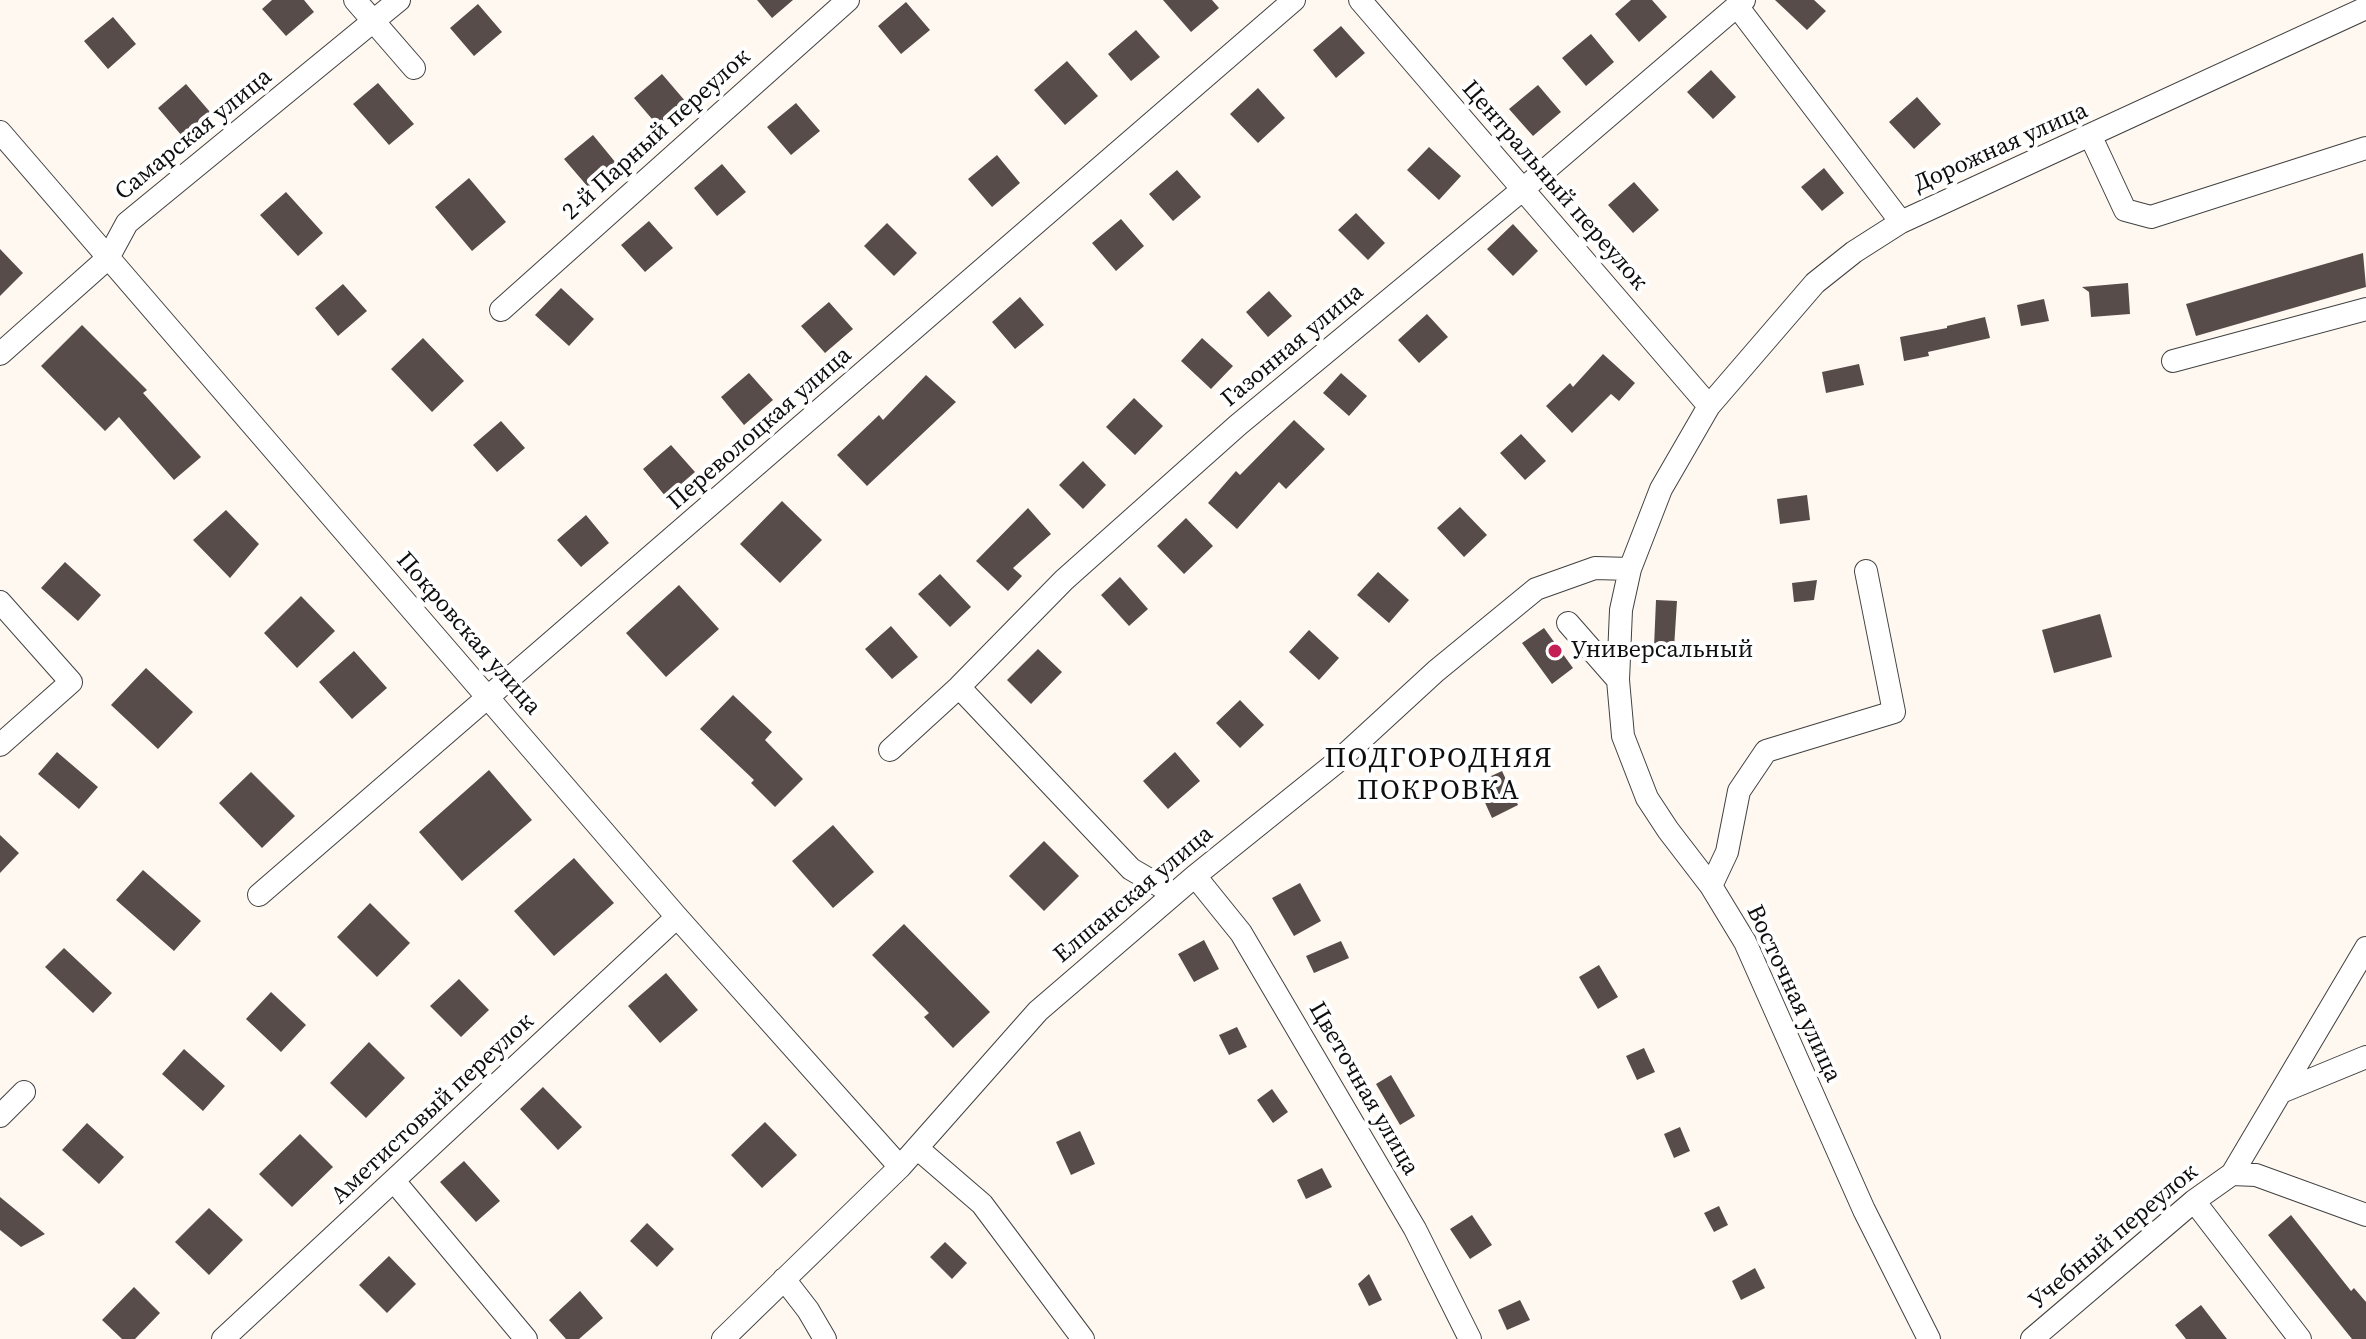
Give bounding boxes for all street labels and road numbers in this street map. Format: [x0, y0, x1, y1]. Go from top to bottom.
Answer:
street label: 2-й Парный переулок [557, 43, 757, 227]
street label: Самарская улица [110, 63, 278, 207]
street label: Центральный переулок [1455, 75, 1653, 297]
street label: Дорожная улица [1910, 97, 2092, 199]
street label: Газонная улица [1216, 278, 1370, 414]
street label: Переволоцкая улица [662, 341, 858, 517]
street label: Покровская улица [389, 547, 547, 721]
street label: Елшанская улица [1049, 820, 1219, 970]
street label: Восточная улица [1739, 901, 1847, 1087]
street label: Цветочная улица [1302, 997, 1424, 1181]
street label: Аметистовый переулок [326, 1008, 540, 1210]
street label: Учебный переулок [2024, 1158, 2204, 1316]

